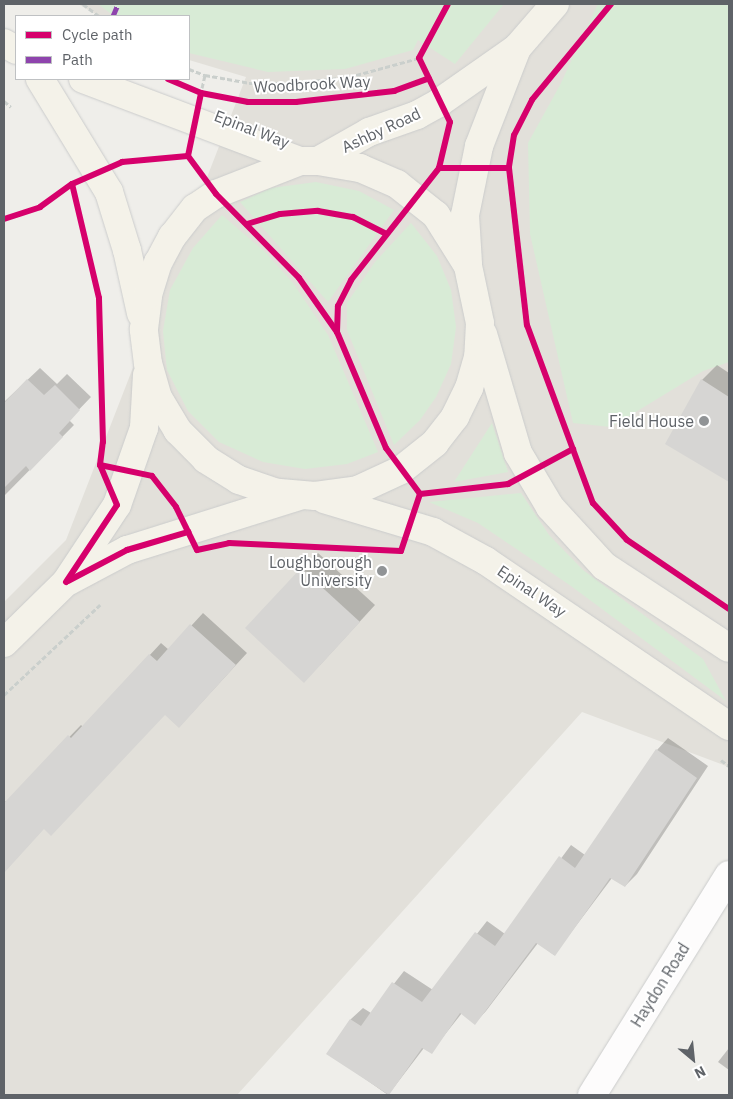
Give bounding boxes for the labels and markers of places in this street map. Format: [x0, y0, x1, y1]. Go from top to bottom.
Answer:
place label: Field House [609, 411, 694, 431]
marker: Field House [698, 415, 710, 427]
place label: Loughborough University [269, 552, 372, 590]
marker: Loughborough University [376, 565, 388, 577]

